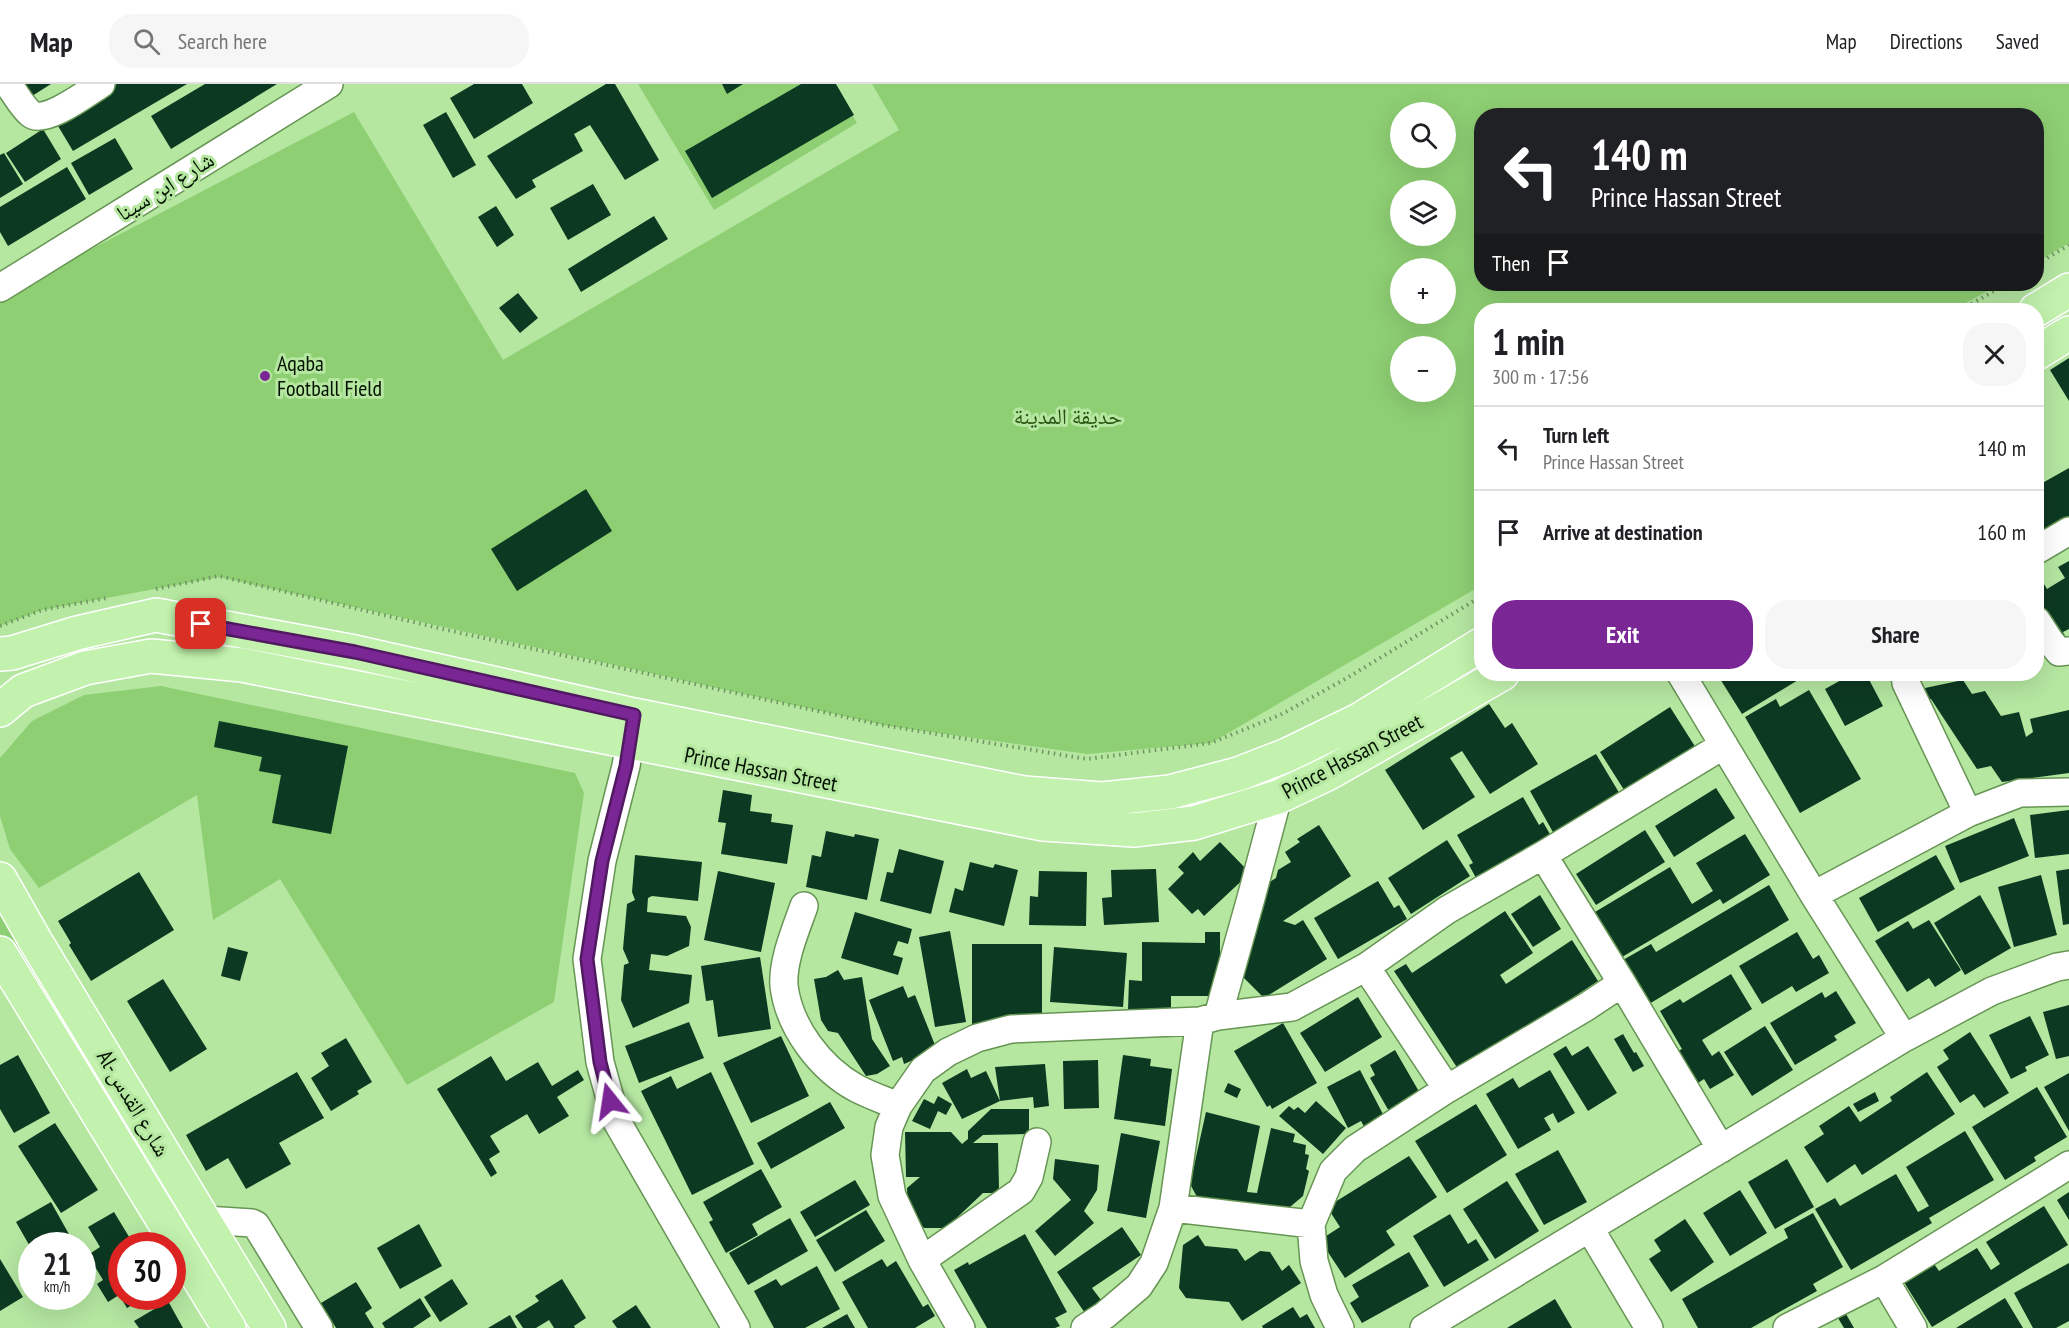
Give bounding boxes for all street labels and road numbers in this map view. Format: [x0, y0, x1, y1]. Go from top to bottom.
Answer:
street label: شارع ابن سينا [111, 145, 219, 227]
street label: Prince Hassan Street [1277, 707, 1427, 805]
street label: Prince Hassan Street [682, 740, 840, 798]
street label: Al-شارع القدس [91, 1045, 177, 1161]

